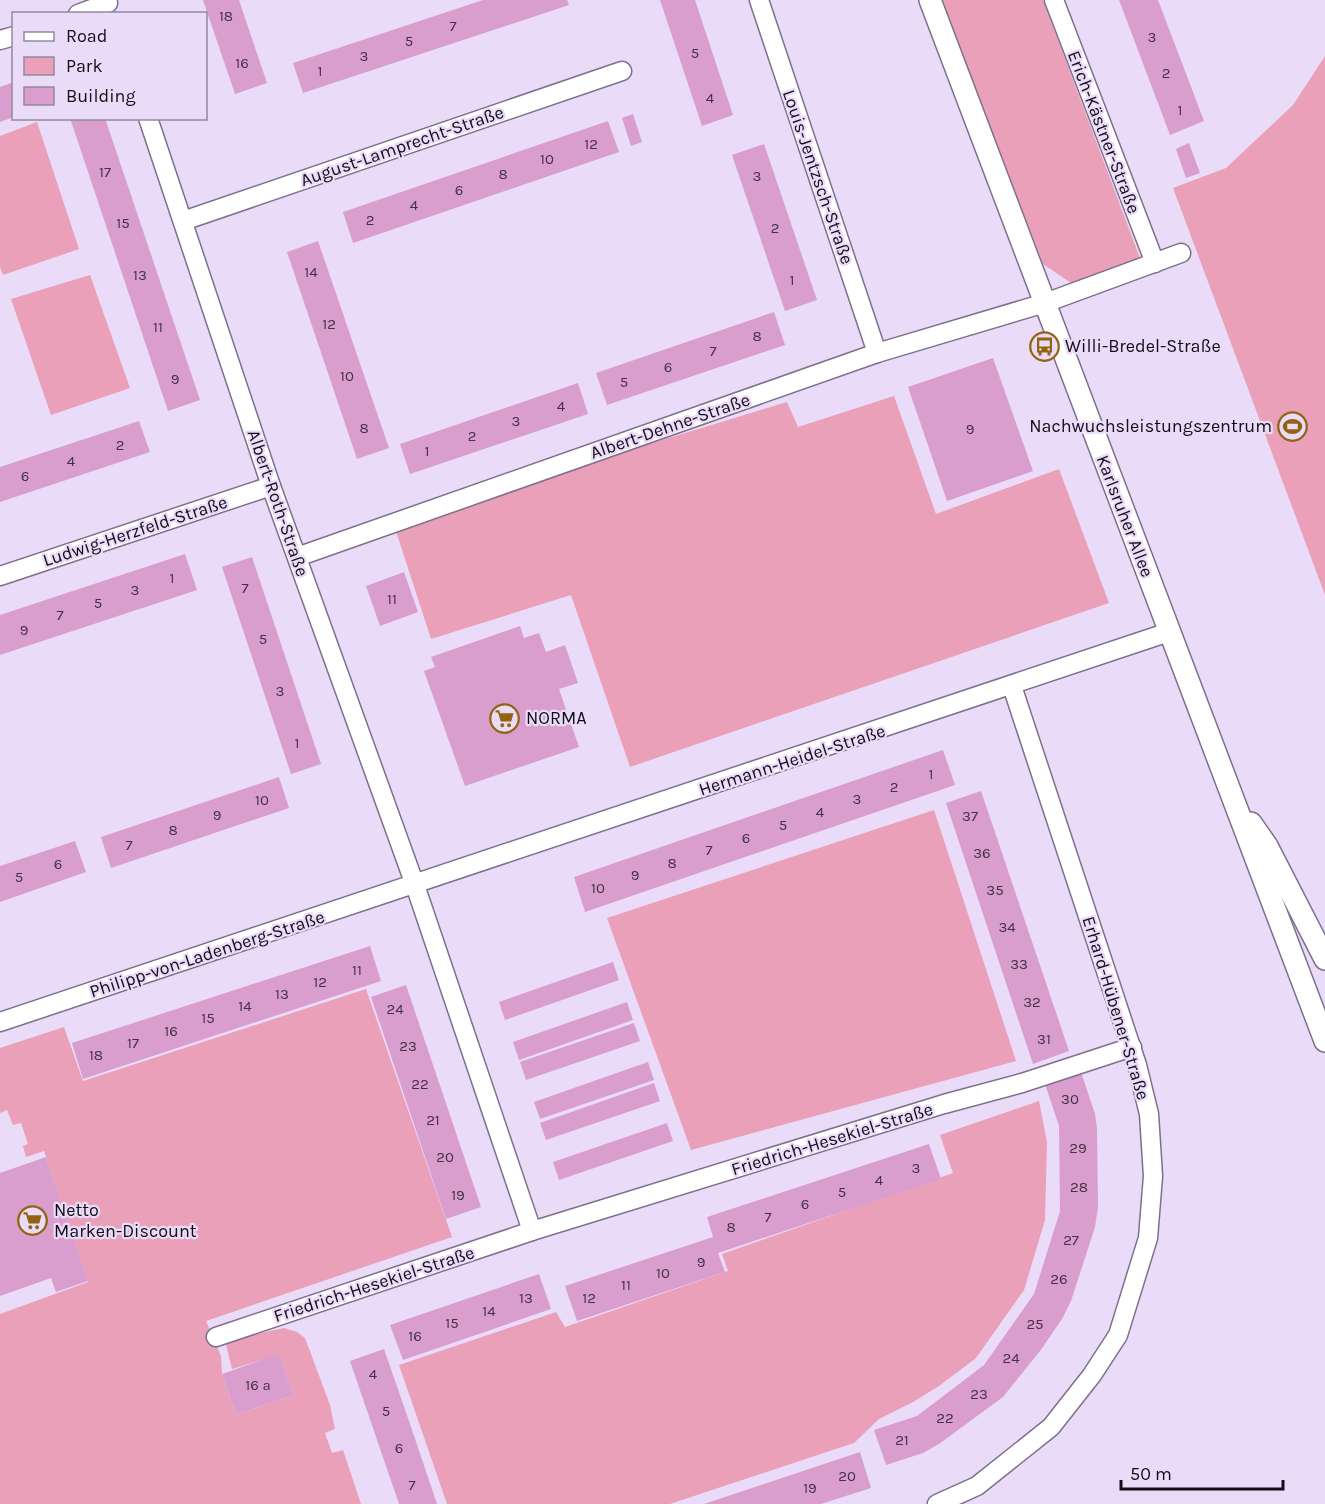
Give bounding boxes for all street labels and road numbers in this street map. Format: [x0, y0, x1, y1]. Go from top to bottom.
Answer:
street label: Erich-Kästner-Straße [1063, 47, 1145, 217]
street label: Louis-Jentzsch-Straße [778, 87, 858, 267]
street label: August-Lamprecht-Straße [297, 101, 507, 191]
street label: Albert-Dehne-Straße [587, 388, 753, 464]
street label: Albert-Roth-Straße [243, 427, 313, 579]
street label: Karlsruher Allee [1092, 452, 1158, 580]
street label: Ludwig-Herzfeld-Straße [40, 491, 230, 571]
street label: Hermann-Heidel-Straße [696, 719, 888, 801]
street label: Philipp-von-Ladenberg-Straße [87, 906, 327, 1002]
street label: Erhard-Hübener-Straße [1078, 914, 1154, 1102]
street label: Friedrich-Hesekiel-Straße [728, 1098, 936, 1180]
street label: Friedrich-Hesekiel-Straße [271, 1241, 477, 1327]

